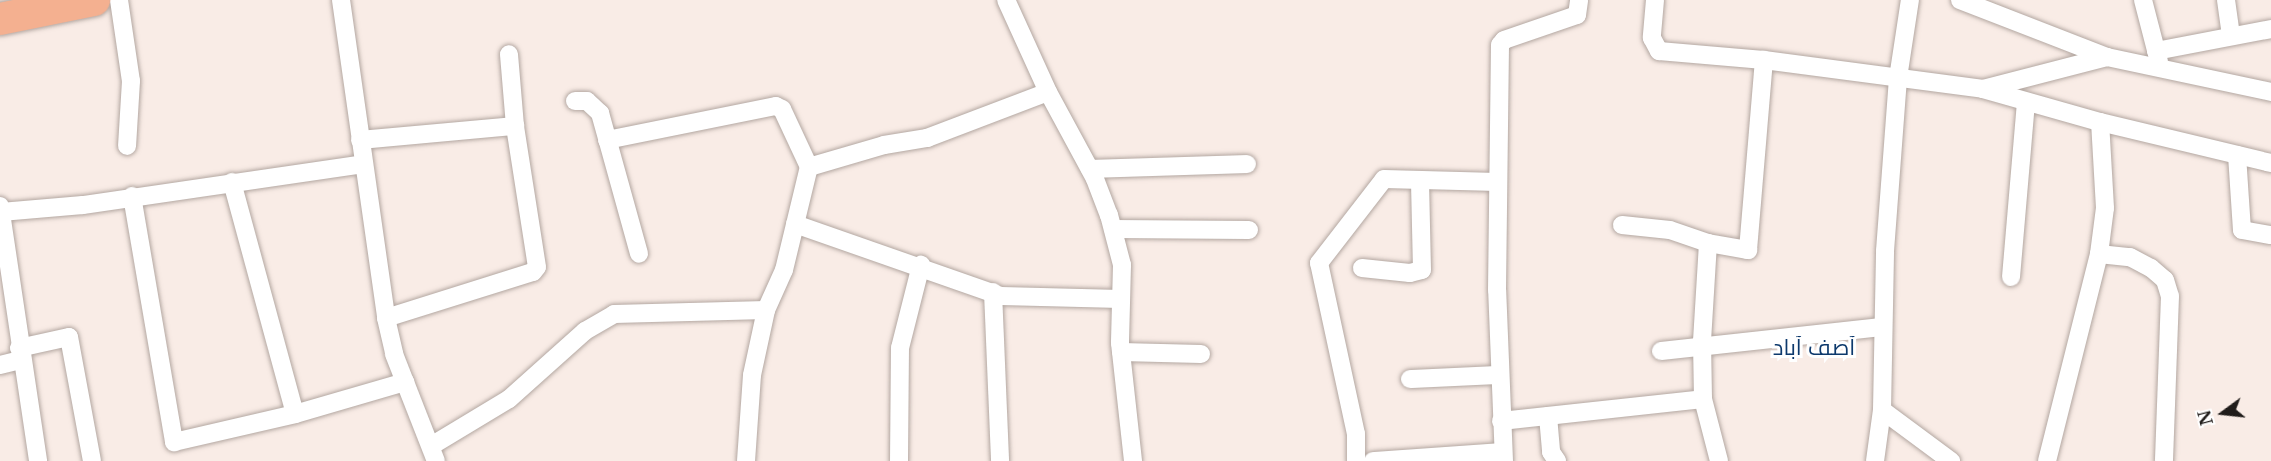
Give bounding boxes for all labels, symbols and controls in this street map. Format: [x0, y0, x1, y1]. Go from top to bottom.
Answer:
district label: آصف آباد [1773, 335, 1855, 361]
north arrow [2193, 383, 2253, 443]
text: N [2194, 408, 2217, 428]

